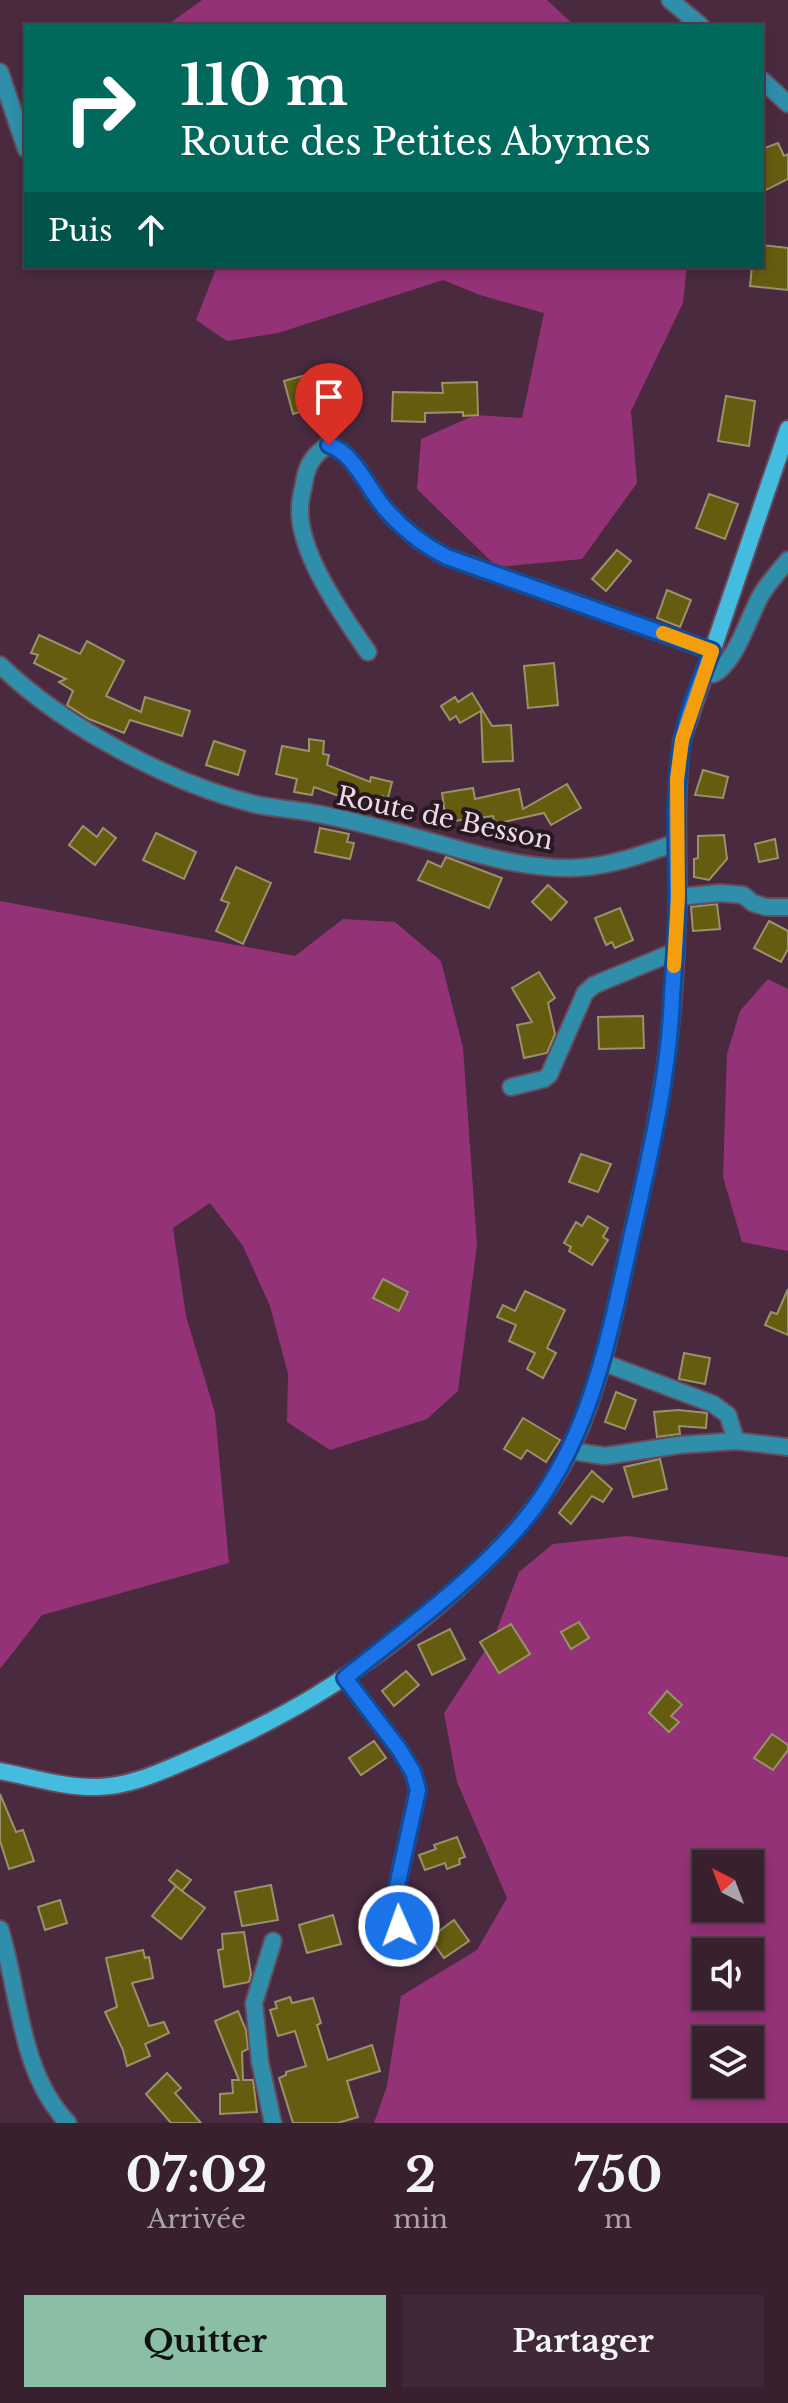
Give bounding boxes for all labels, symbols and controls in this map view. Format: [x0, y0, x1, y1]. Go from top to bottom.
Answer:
text: 110 m [180, 51, 348, 120]
icon: right [48, 56, 152, 160]
text: Route des Petites Abymes [180, 120, 651, 165]
icon: ahead [129, 208, 173, 252]
text: Puis [48, 212, 113, 249]
pin [295, 363, 363, 445]
icon: arrive [307, 375, 351, 419]
street label: Route de Besson [334, 779, 556, 857]
north arrow [692, 1850, 764, 1922]
map controls [692, 1850, 764, 2098]
position arrow [357, 1884, 441, 1968]
button: sound [692, 1938, 764, 2010]
button: layers [692, 2026, 764, 2098]
text: 07:02 [126, 2145, 268, 2205]
text: 2 [405, 2145, 436, 2205]
text: 750 [574, 2145, 662, 2205]
text: Arrivée [147, 2203, 246, 2235]
text: min [393, 2203, 448, 2235]
text: m [604, 2203, 632, 2235]
button: Quitter [24, 2295, 386, 2387]
button: Partager [402, 2295, 764, 2387]

